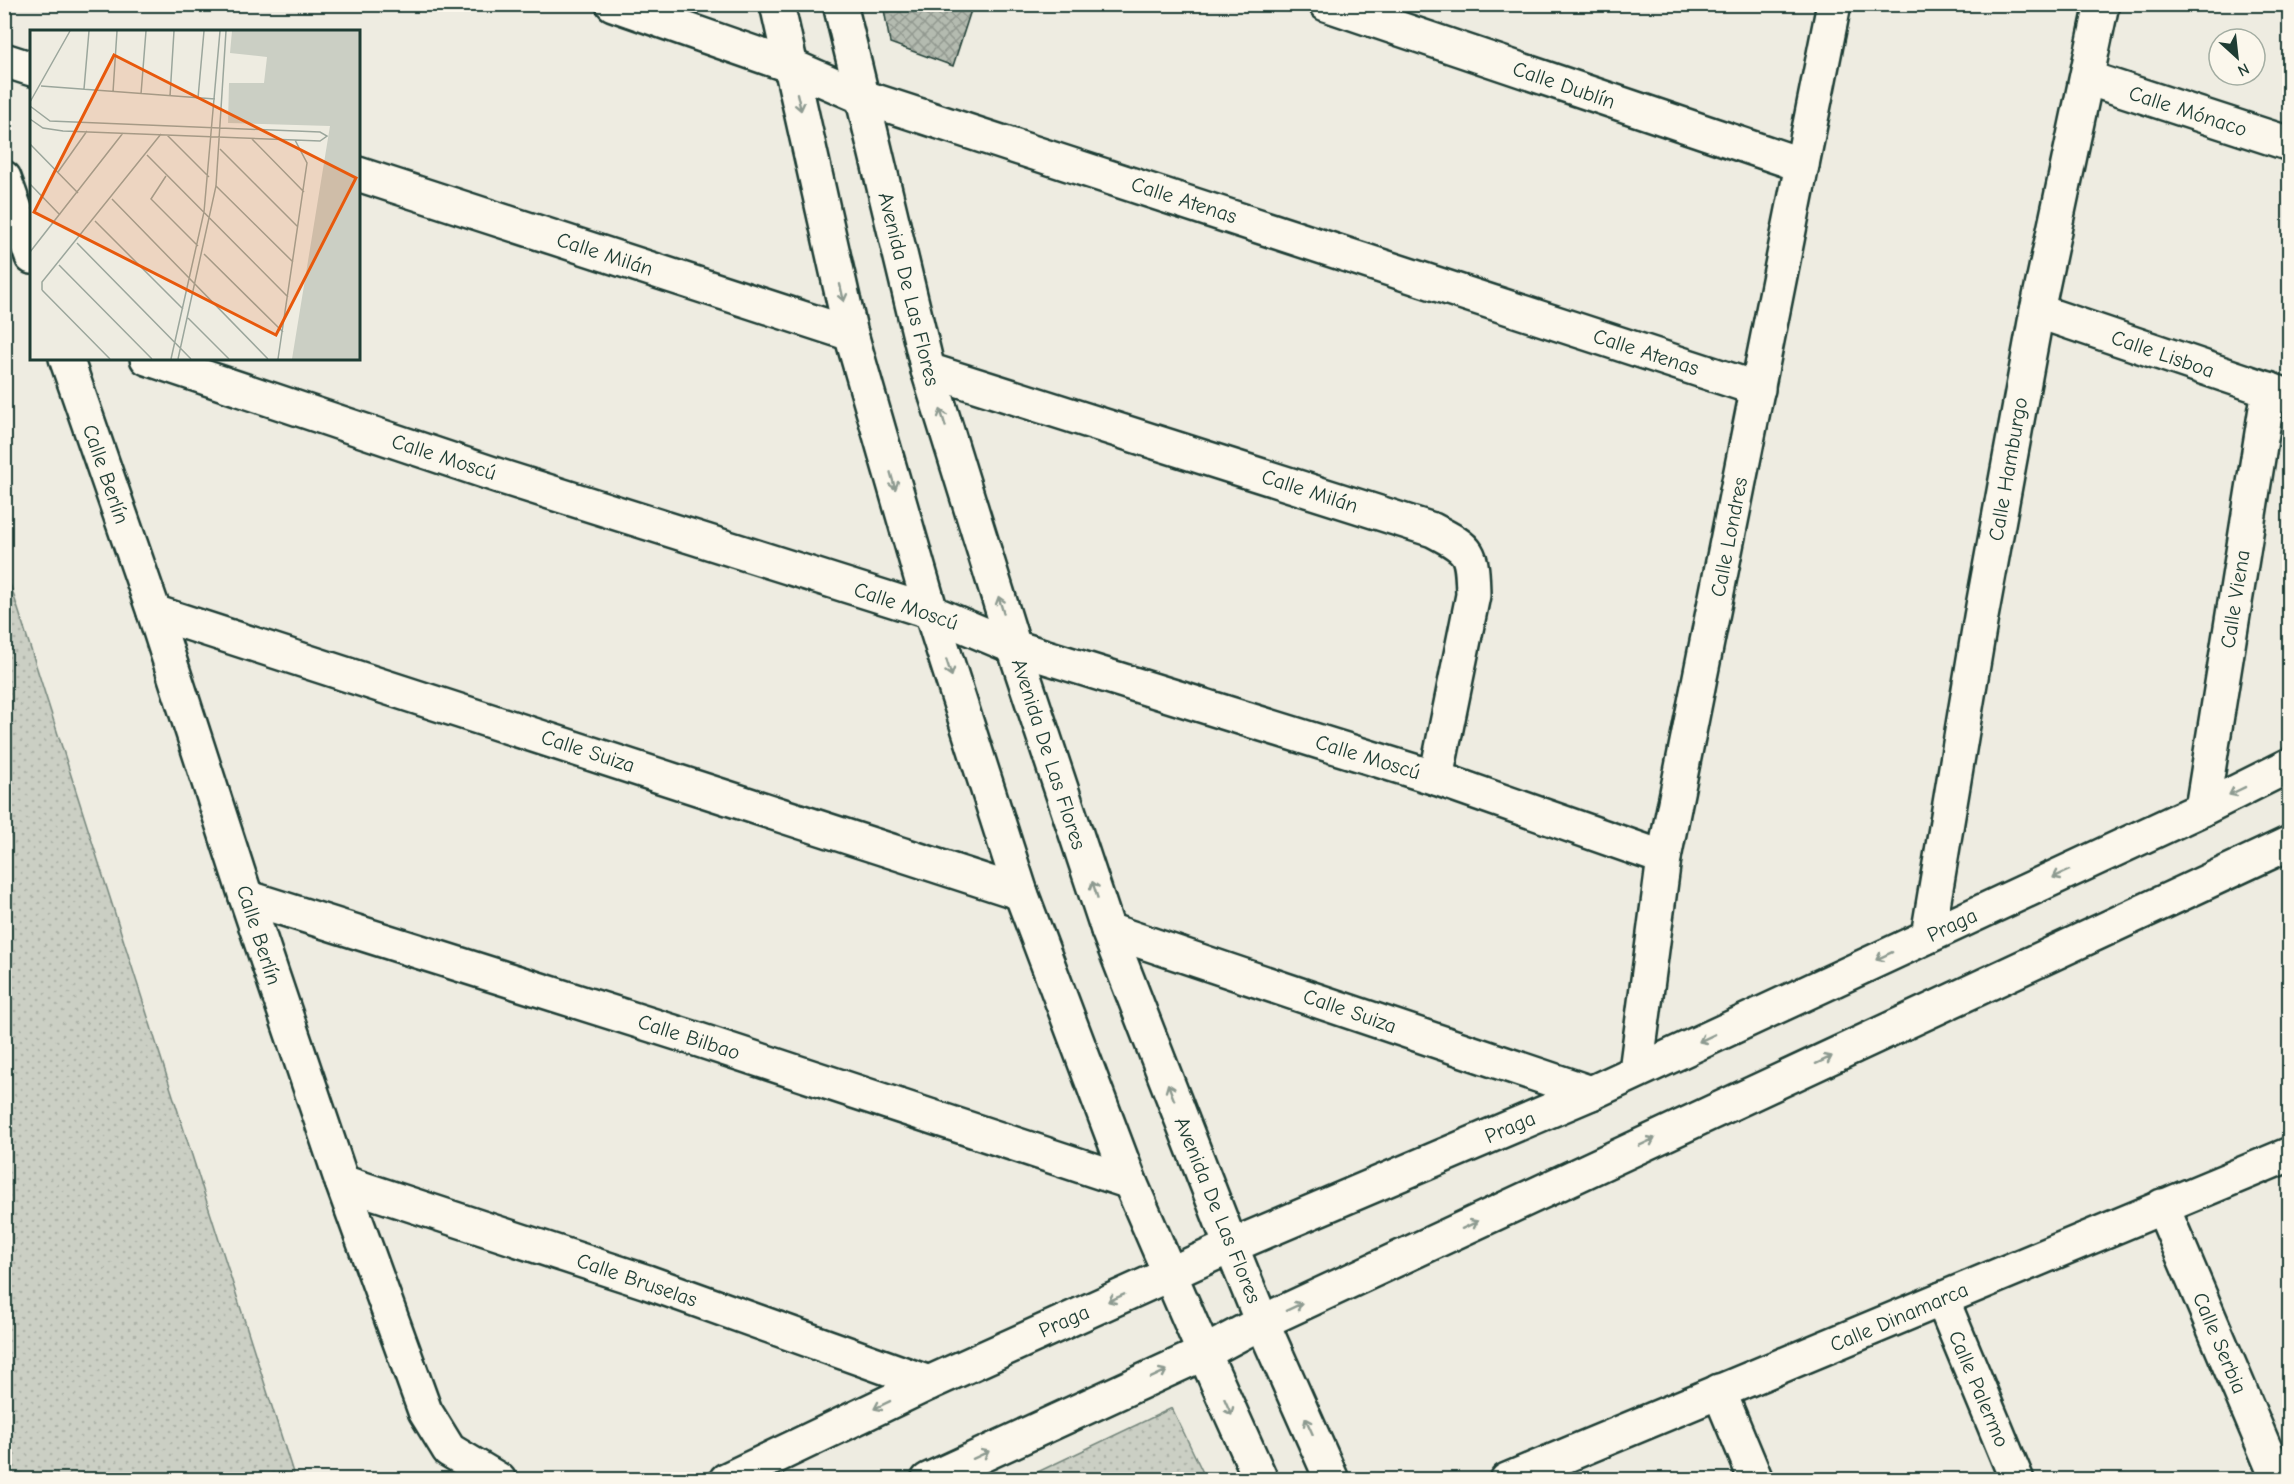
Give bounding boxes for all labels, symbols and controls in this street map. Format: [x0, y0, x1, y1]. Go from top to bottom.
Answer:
north arrow [2207, 27, 2267, 87]
inset map [30, 30, 360, 360]
street label: Calle Dublín [1510, 56, 1618, 114]
text: N [2235, 59, 2252, 80]
street label: Calle Mónaco [2126, 81, 2250, 141]
one-way arrow [794, 92, 805, 112]
street label: Calle Atenas [1128, 172, 1240, 228]
street label: Avenida De Las Flores [873, 190, 945, 388]
street label: Calle Milán [554, 227, 656, 281]
one-way arrow [837, 282, 848, 302]
street label: Calle Atenas [1590, 324, 1702, 380]
street label: Calle Lisboa [2108, 325, 2218, 383]
street label: Calle Hamburgo [1984, 395, 2032, 543]
one-way arrow [937, 409, 948, 428]
street label: Calle Berlín [78, 421, 134, 527]
street label: Calle Moscú [389, 429, 499, 485]
street label: Calle Milán [1259, 464, 1361, 518]
one-way arrow [888, 471, 900, 490]
street label: Calle Londres [1706, 475, 1752, 599]
street label: Calle Viena [2215, 548, 2255, 650]
street label: Calle Moscú [851, 577, 961, 635]
one-way arrow [994, 596, 1005, 615]
street label: Avenida De Las Flores [1007, 656, 1091, 852]
one-way arrow [944, 658, 955, 677]
street label: Calle Suiza [538, 725, 638, 777]
street label: Calle Moscú [1313, 730, 1423, 784]
one-way arrow [2229, 786, 2247, 798]
one-way arrow [2052, 869, 2070, 881]
one-way arrow [1088, 881, 1099, 900]
street label: Calle Berlín [232, 882, 286, 988]
street label: Praga [1923, 903, 1981, 947]
one-way arrow [1875, 951, 1893, 963]
street label: Calle Suiza [1300, 984, 1400, 1038]
street label: Calle Bilbao [635, 1009, 743, 1065]
one-way arrow [1698, 1033, 1716, 1045]
one-way arrow [1814, 1054, 1833, 1065]
one-way arrow [1165, 1083, 1176, 1101]
street label: Praga [1481, 1106, 1539, 1148]
street label: Avenida De Las Flores [1170, 1113, 1266, 1307]
one-way arrow [1638, 1136, 1656, 1148]
one-way arrow [1461, 1218, 1479, 1230]
street label: Calle Bruselas [574, 1248, 700, 1312]
street label: Calle Dinamarca [1826, 1277, 1972, 1357]
street label: Calle Serbia [2188, 1289, 2252, 1397]
one-way arrow [1108, 1293, 1126, 1304]
street label: Praga [1035, 1299, 1093, 1343]
one-way arrow [1284, 1301, 1302, 1312]
street label: Calle Palermo [1944, 1327, 2014, 1451]
one-way arrow [1149, 1368, 1167, 1379]
one-way arrow [1223, 1397, 1235, 1415]
one-way arrow [873, 1400, 891, 1412]
one-way arrow [1303, 1417, 1314, 1436]
one-way arrow [972, 1449, 990, 1461]

